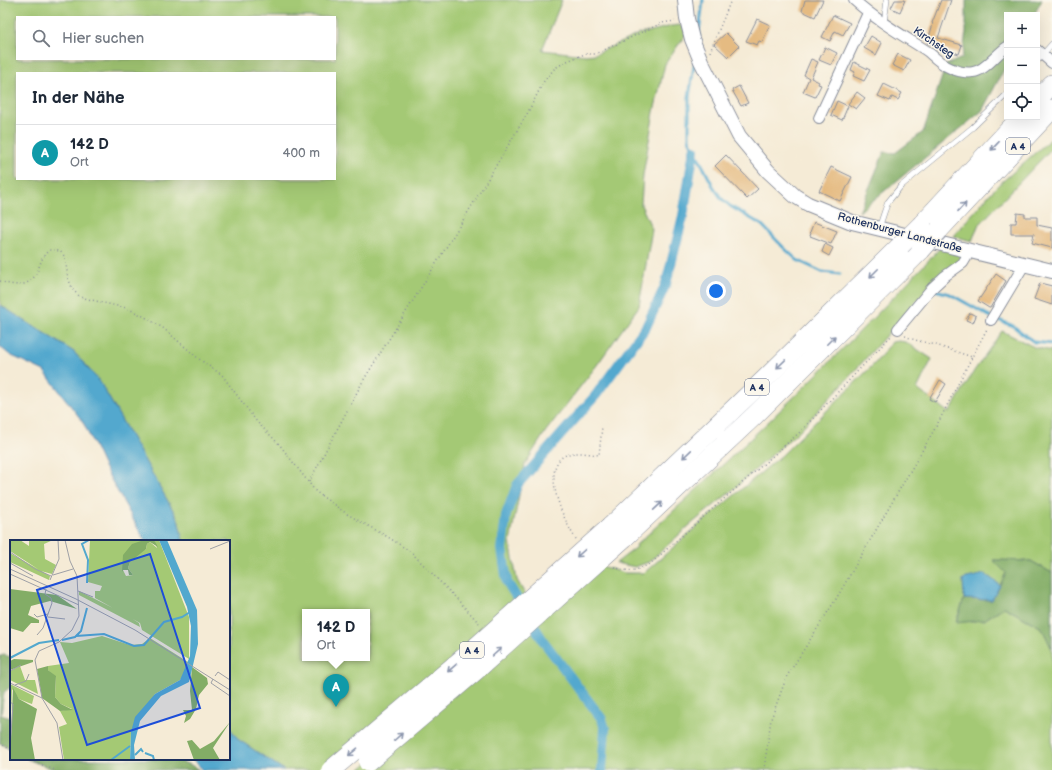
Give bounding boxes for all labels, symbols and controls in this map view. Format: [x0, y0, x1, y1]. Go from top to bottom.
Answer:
map controls [1004, 12, 1040, 120]
button: + [1004, 12, 1040, 48]
search box [16, 16, 336, 60]
street label: Kirchsteg [911, 24, 957, 61]
icon: search [30, 27, 52, 49]
text: Hier suchen [62, 29, 144, 48]
button: − [1004, 48, 1040, 84]
button: locate [1004, 84, 1040, 120]
text: In der Nähe [32, 88, 125, 108]
text: 142 D [70, 135, 109, 154]
road number: A 4 [1006, 138, 1030, 154]
one-way arrow [990, 140, 999, 151]
text: A [41, 145, 49, 161]
text: 400 m [283, 145, 320, 161]
text: Ort [70, 154, 89, 170]
one-way arrow [957, 202, 966, 212]
street label: Rothenburger Landstraße [836, 210, 964, 255]
one-way arrow [869, 268, 879, 278]
your location [706, 281, 726, 301]
one-way arrow [826, 335, 836, 345]
one-way arrow [776, 359, 786, 369]
road number: A 4 [745, 379, 769, 395]
one-way arrow [682, 449, 692, 459]
one-way arrow [653, 501, 663, 511]
inset map [10, 540, 230, 760]
one-way arrow [576, 549, 586, 558]
popup [302, 609, 370, 661]
text: 142 D [317, 618, 355, 637]
text: Ort [317, 637, 335, 653]
road number: A 4 [460, 642, 484, 658]
one-way arrow [491, 647, 502, 656]
one-way arrow [447, 663, 457, 672]
pin: A [323, 674, 349, 707]
one-way arrow [393, 732, 403, 741]
one-way arrow [348, 747, 358, 756]

